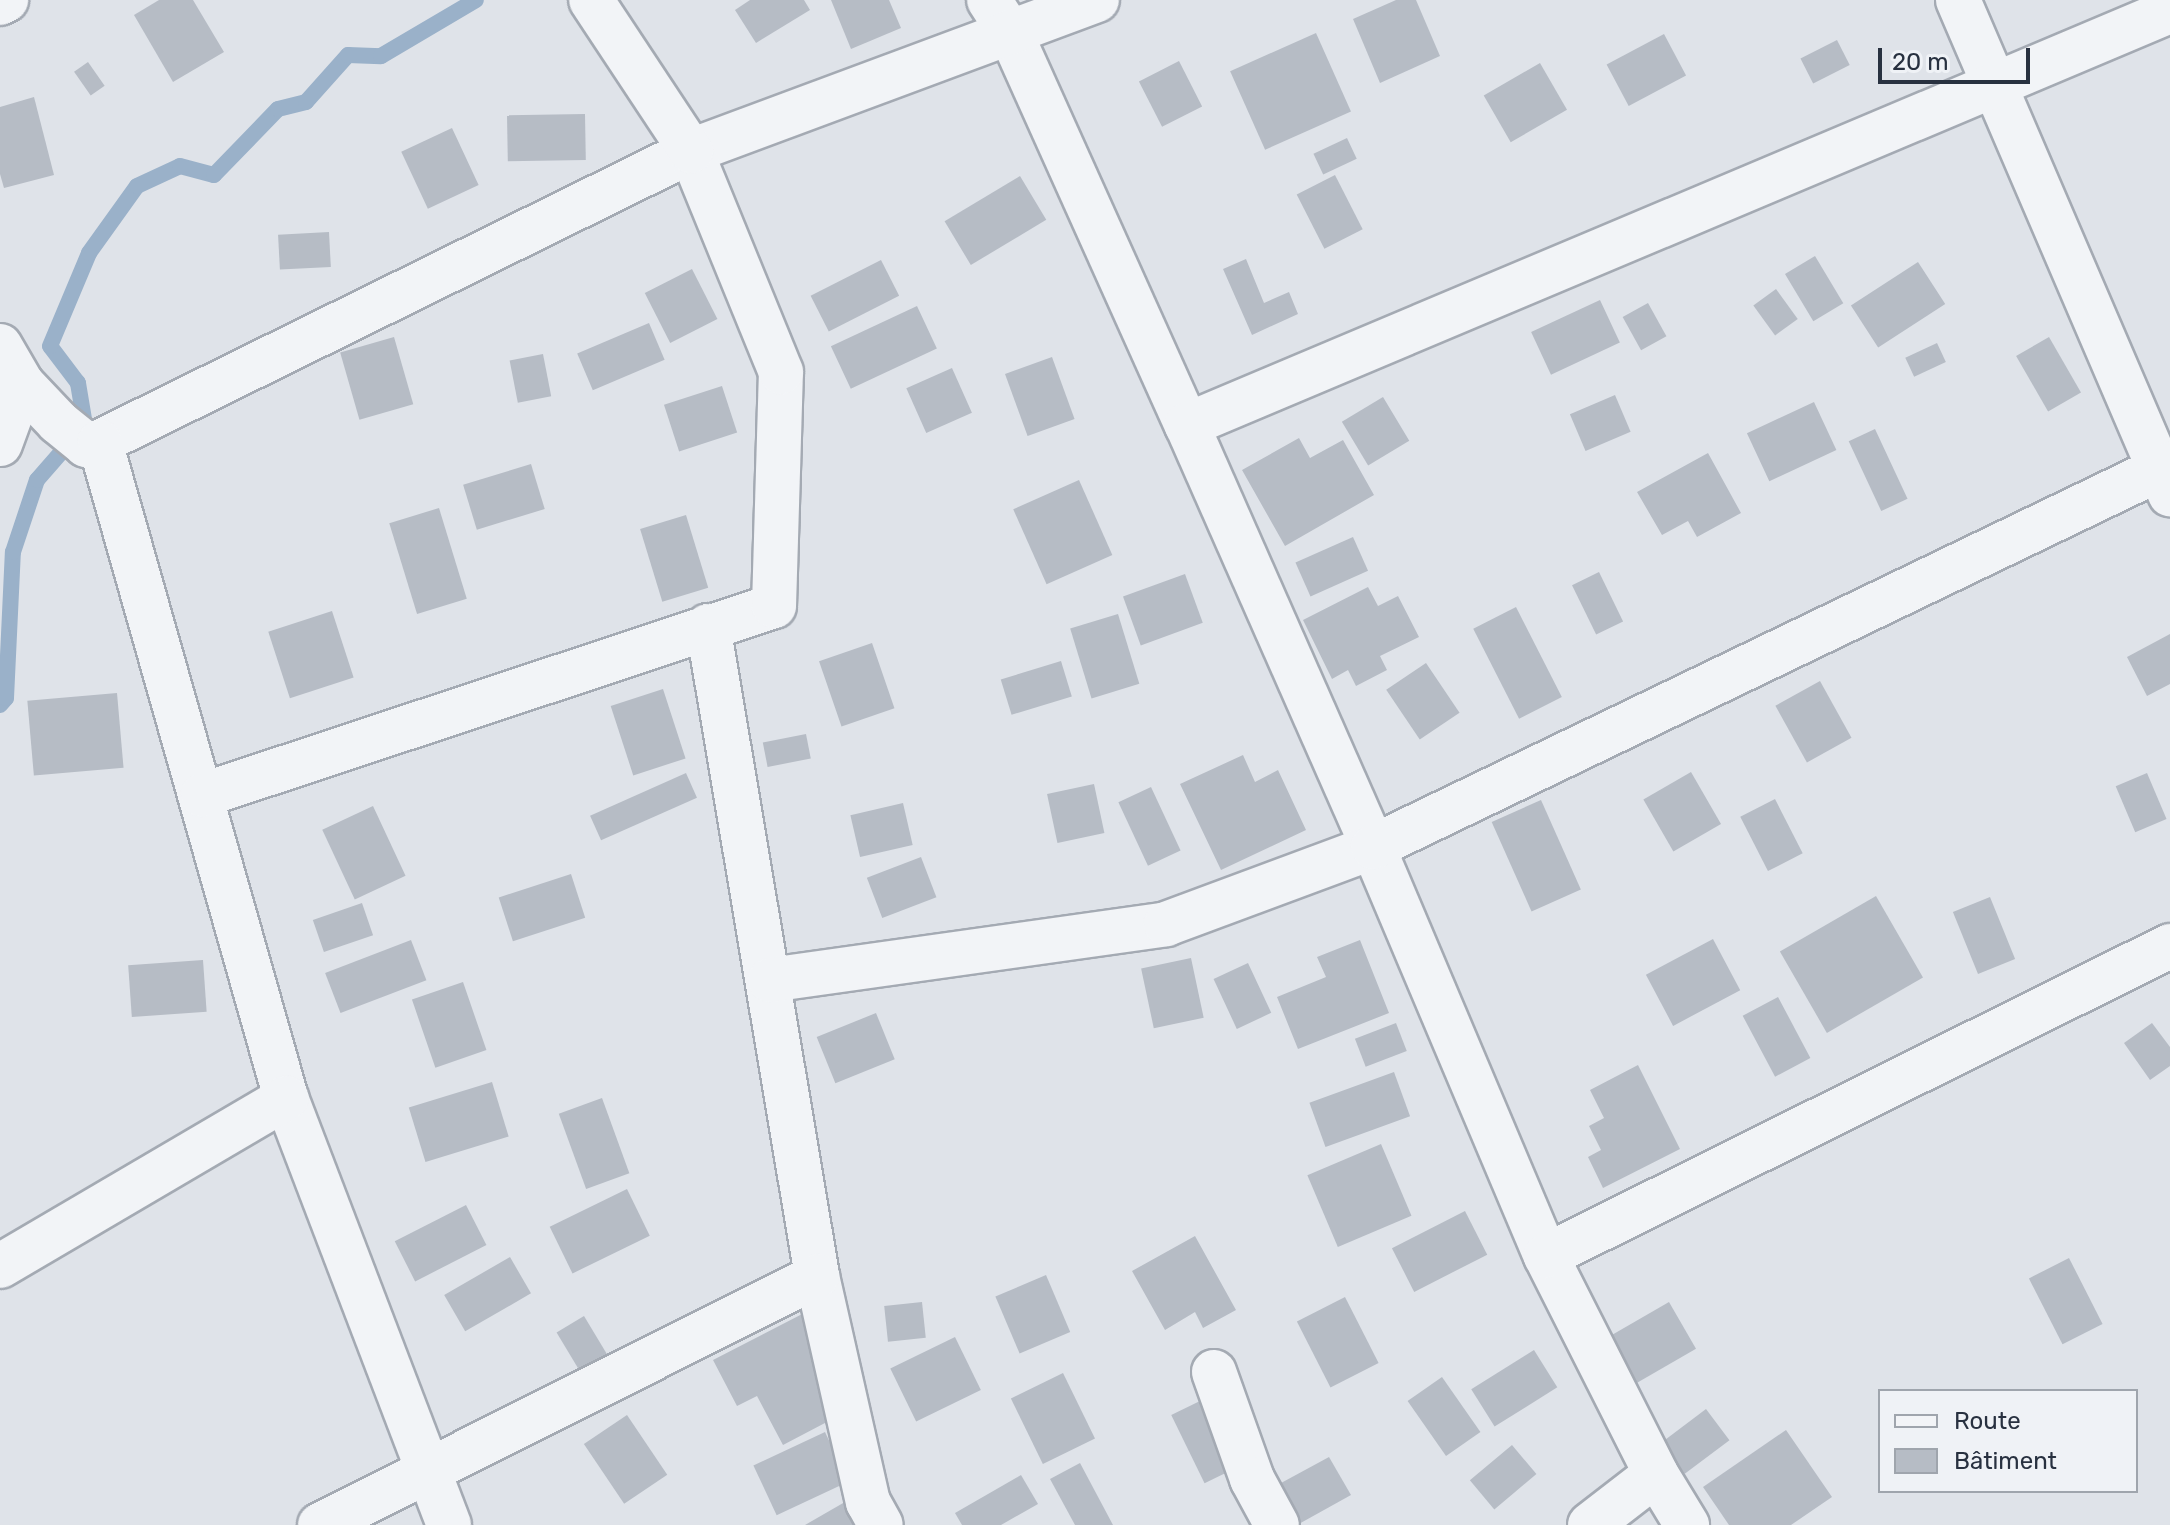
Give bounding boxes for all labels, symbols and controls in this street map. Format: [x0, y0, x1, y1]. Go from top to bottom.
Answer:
scale bar [1882, 32, 2034, 82]
text: 20 m [1892, 48, 1949, 76]
legend [1878, 1389, 2138, 1493]
text: Route [1954, 1407, 2021, 1435]
text: Bâtiment [1954, 1447, 2057, 1475]

